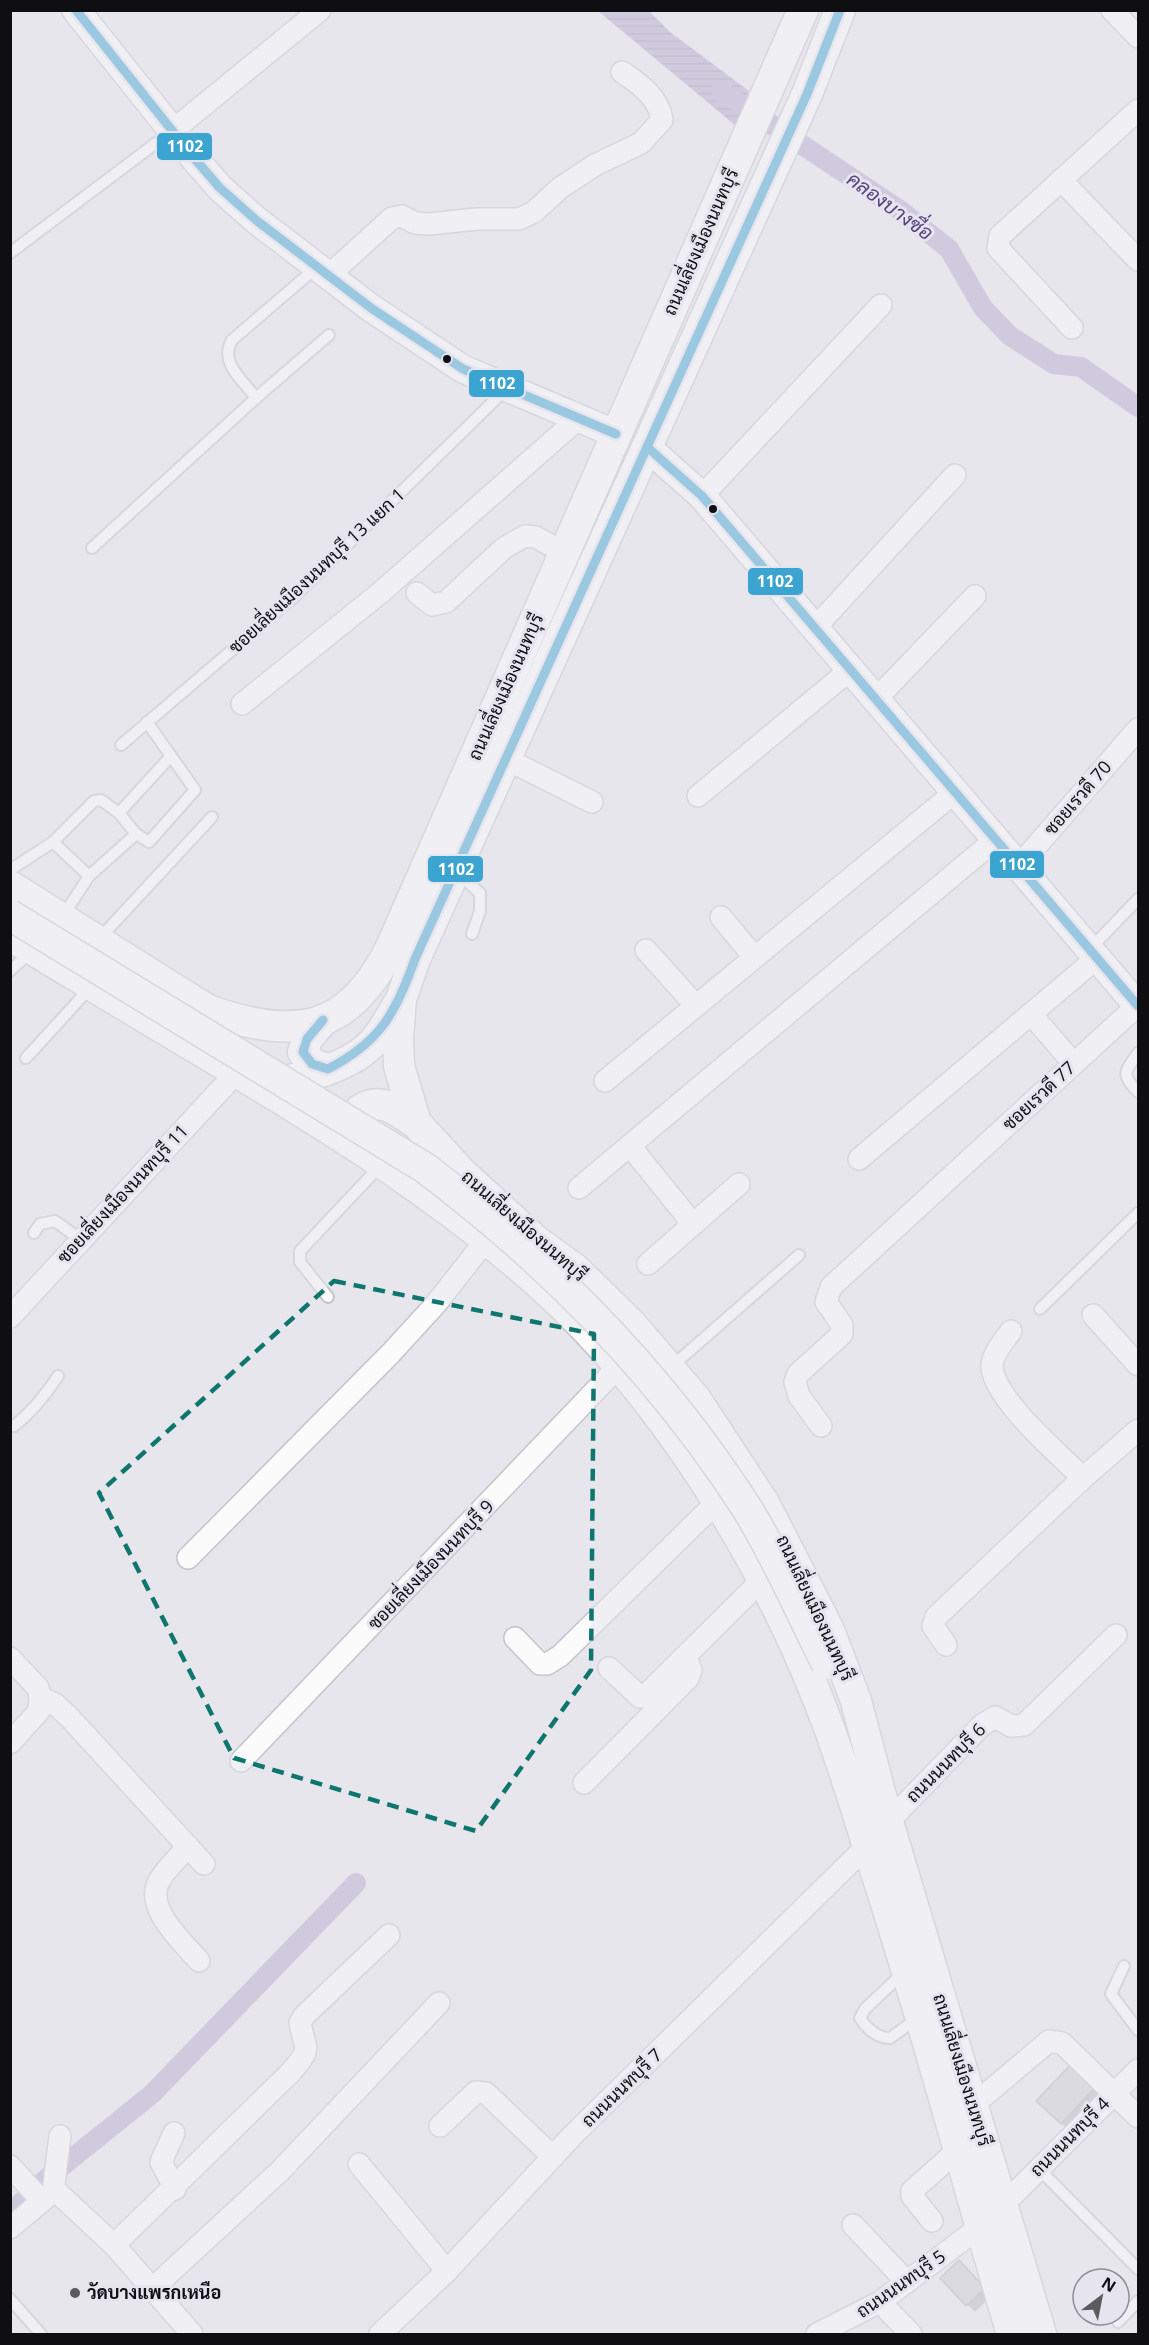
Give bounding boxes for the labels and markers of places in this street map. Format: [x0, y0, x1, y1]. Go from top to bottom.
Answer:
unlabelled marker [441, 353, 453, 365]
unlabelled marker [707, 503, 719, 515]
place label: วัดบางแพรกเหนือ [87, 2280, 221, 2304]
marker: วัดบางแพรกเหนือ [68, 2286, 82, 2300]

